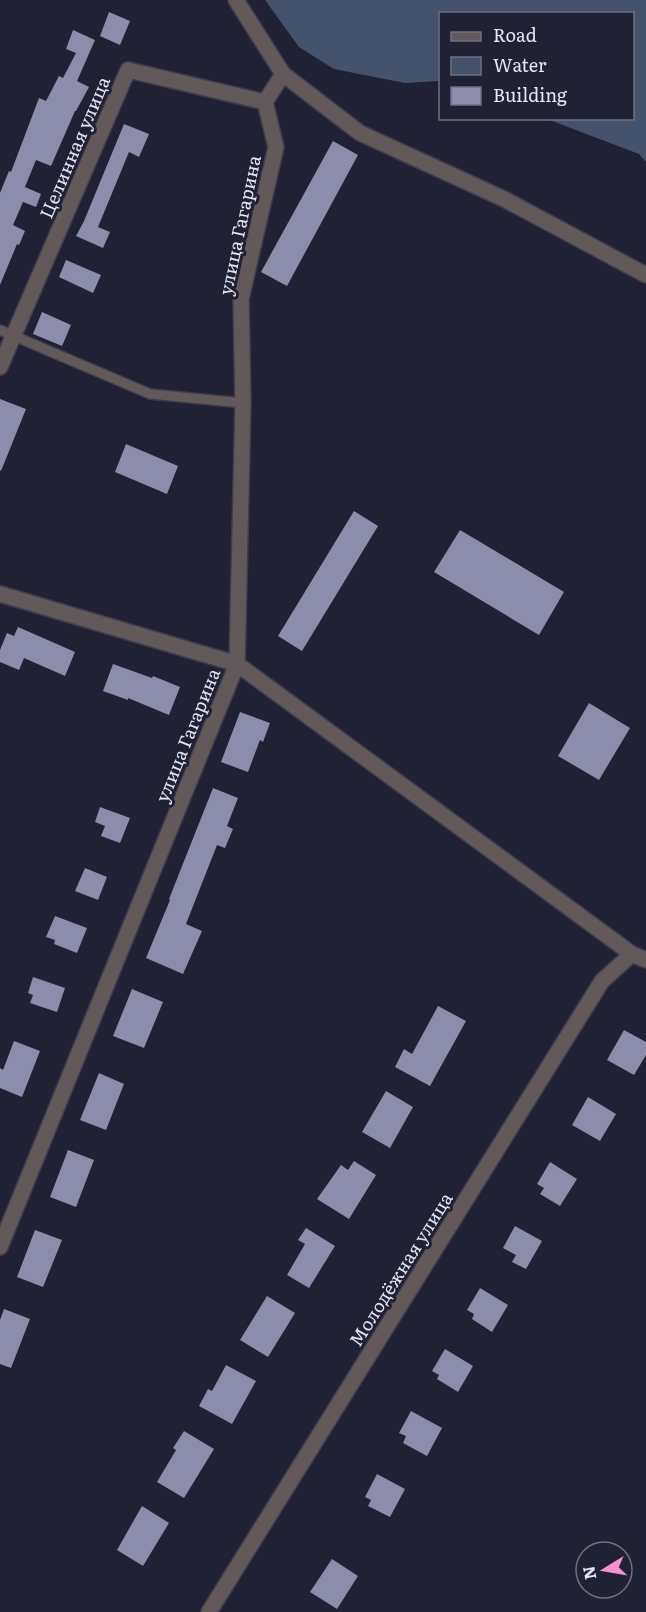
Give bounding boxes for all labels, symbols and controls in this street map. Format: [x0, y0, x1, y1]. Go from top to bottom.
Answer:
legend [439, 12, 634, 120]
text: Road [493, 21, 537, 48]
text: Water [493, 51, 547, 78]
street label: Целинная улица [32, 71, 116, 222]
text: Building [493, 81, 568, 108]
street label: улица Гагарина [211, 152, 267, 297]
street label: улица Гагарина [148, 664, 226, 806]
street label: Молодёжная улица [342, 1186, 459, 1351]
north arrow [574, 1540, 634, 1600]
text: N [575, 1564, 601, 1582]

